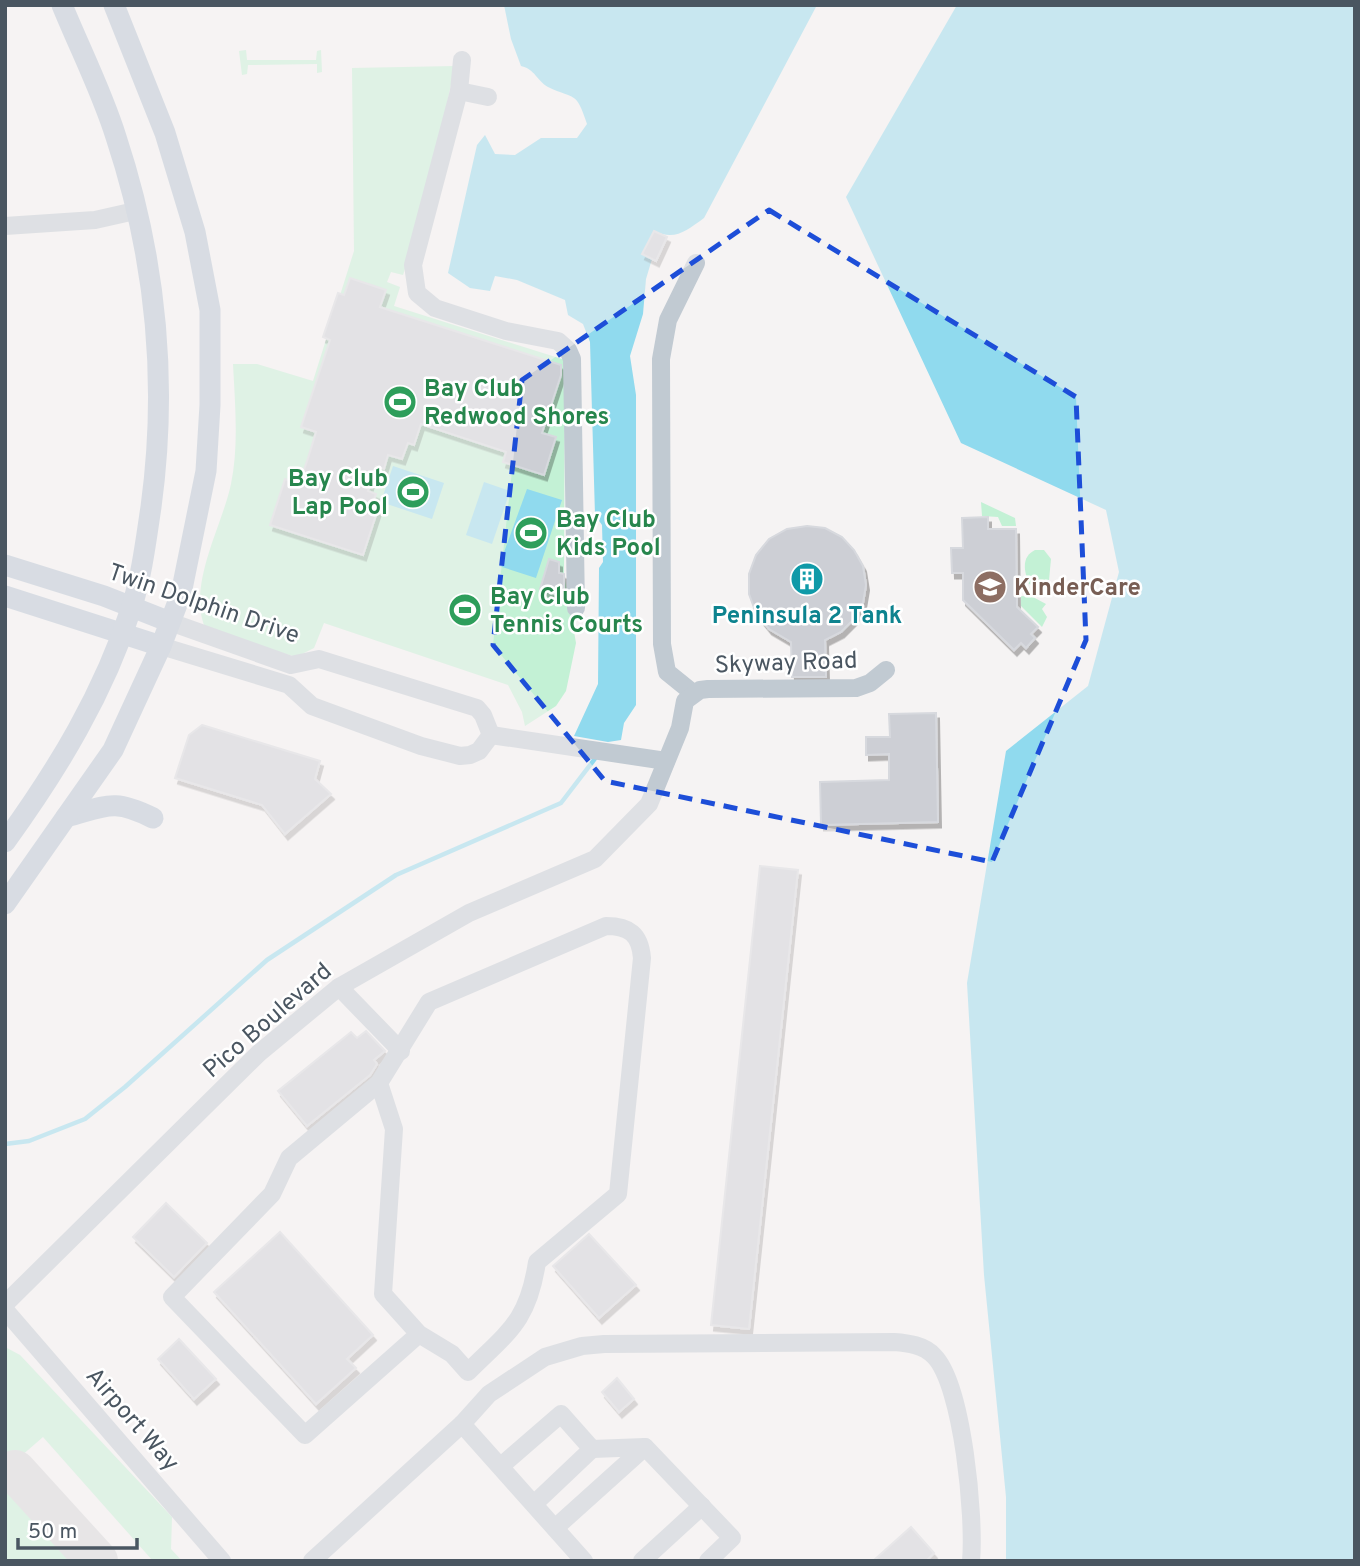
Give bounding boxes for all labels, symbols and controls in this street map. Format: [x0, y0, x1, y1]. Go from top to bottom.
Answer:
place label: Bay Club Redwood Shores [424, 375, 609, 433]
sports icon: Bay Club Redwood Shores [381, 383, 419, 421]
place label: Bay Club Lap Pool [288, 465, 388, 523]
sports icon: Bay Club Lap Pool [394, 473, 432, 511]
place label: Bay Club Kids Pool [556, 506, 661, 564]
sports icon: Bay Club Kids Pool [512, 514, 550, 552]
street label: Twin Dolphin Drive [104, 558, 303, 652]
building icon: Peninsula 2 Tank [788, 560, 826, 598]
school or university icon: KinderCare [971, 568, 1009, 606]
place label: KinderCare [1014, 574, 1141, 604]
place label: Bay Club Tennis Courts [490, 583, 643, 641]
sports icon: Bay Club Tennis Courts [446, 591, 484, 629]
place label: Peninsula 2 Tank [712, 602, 902, 632]
street label: Skyway Road [714, 647, 858, 681]
street label: Pico Boulevard [198, 957, 339, 1086]
street label: Airport Way [78, 1362, 185, 1478]
scale bar [18, 1506, 136, 1550]
text: 50 m [28, 1519, 77, 1546]

